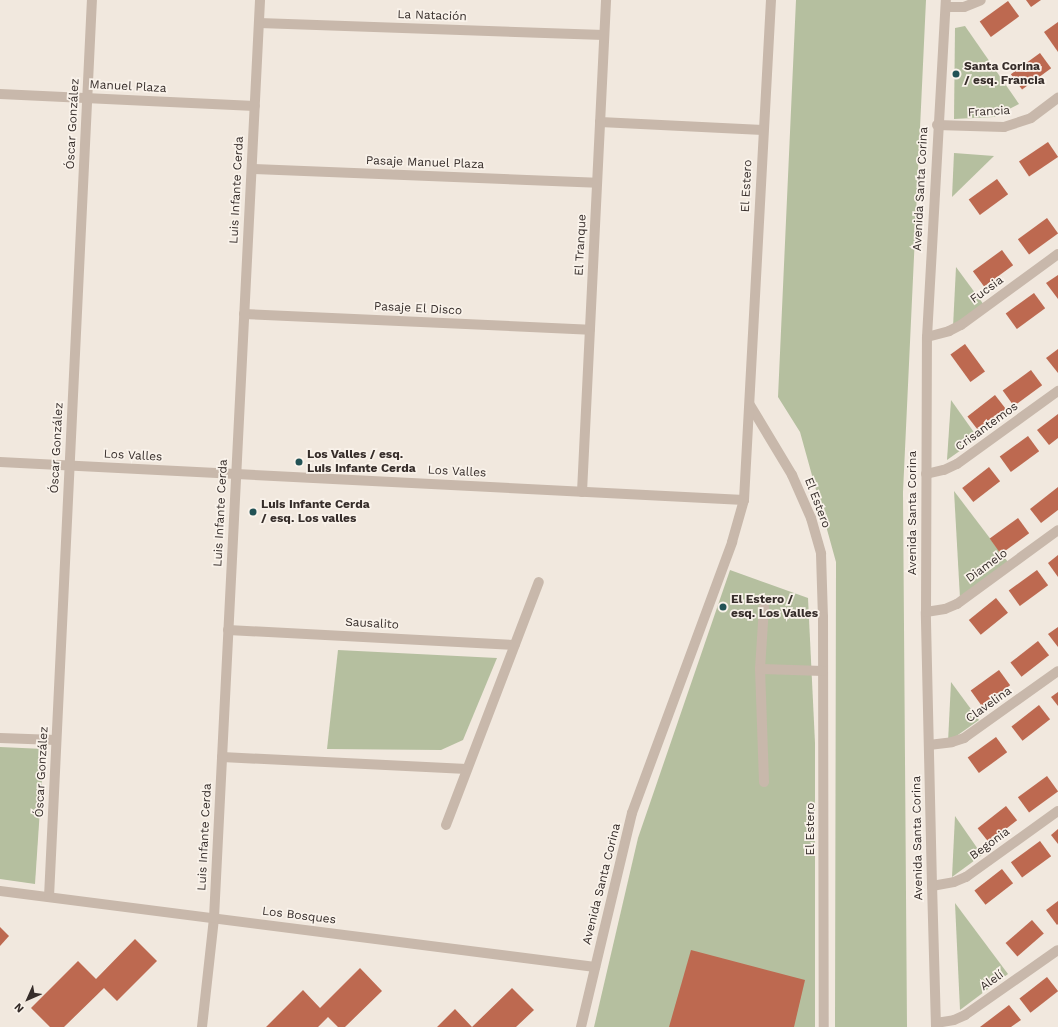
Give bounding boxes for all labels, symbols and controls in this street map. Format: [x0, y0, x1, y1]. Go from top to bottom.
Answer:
street label: La Natación [397, 8, 467, 24]
place label: Santa Corina / esq. Francia [964, 60, 1045, 88]
marker: Santa Corina / esq. Francia [951, 69, 961, 79]
street label: Óscar González [63, 78, 83, 170]
street label: Manuel Plaza [89, 78, 167, 96]
street label: Francia [967, 104, 1011, 120]
street label: Avenida Santa Corina [911, 126, 931, 252]
street label: Luis Infante Cerda [227, 136, 247, 244]
street label: Pasaje Manuel Plaza [365, 154, 485, 172]
street label: El Estero [738, 159, 756, 213]
street label: El Tranque [572, 213, 590, 277]
street label: Fucsia [968, 273, 1006, 307]
street label: Pasaje El Disco [373, 299, 463, 319]
street label: Crisantemos [953, 400, 1021, 454]
street label: Óscar González [47, 402, 67, 494]
street label: Los Valles [103, 447, 163, 465]
place label: Los Valles / esq. Luis Infante Cerda [307, 448, 416, 476]
street label: Avenida Santa Corina [906, 450, 920, 576]
marker: Los Valles / esq. Luis Infante Cerda [294, 457, 304, 467]
street label: Luis Infante Cerda [211, 459, 231, 567]
street label: Los Valles [427, 463, 487, 481]
street label: El Estero [801, 476, 833, 530]
place label: Luis Infante Cerda / esq. Los valles [261, 498, 370, 526]
marker: Luis Infante Cerda / esq. Los valles [248, 507, 258, 517]
street label: Diamelo [963, 546, 1011, 586]
place label: El Estero / esq. Los Valles [731, 593, 819, 621]
marker: El Estero / esq. Los Valles [718, 602, 728, 612]
street label: Sausalito [345, 615, 399, 633]
street label: Clavelina [963, 684, 1015, 726]
street label: Óscar González [32, 726, 52, 818]
street label: Avenida Santa Corina [910, 775, 926, 901]
street label: Luis Infante Cerda [195, 783, 215, 891]
street label: El Estero [804, 802, 818, 856]
street label: Avenida Santa Corina [580, 822, 624, 946]
street label: Begonia [967, 825, 1013, 863]
street label: Los Bosques [261, 904, 337, 928]
street label: Alelí [977, 968, 1007, 994]
north arrow [8, 979, 48, 1019]
text: N [12, 1000, 27, 1015]

